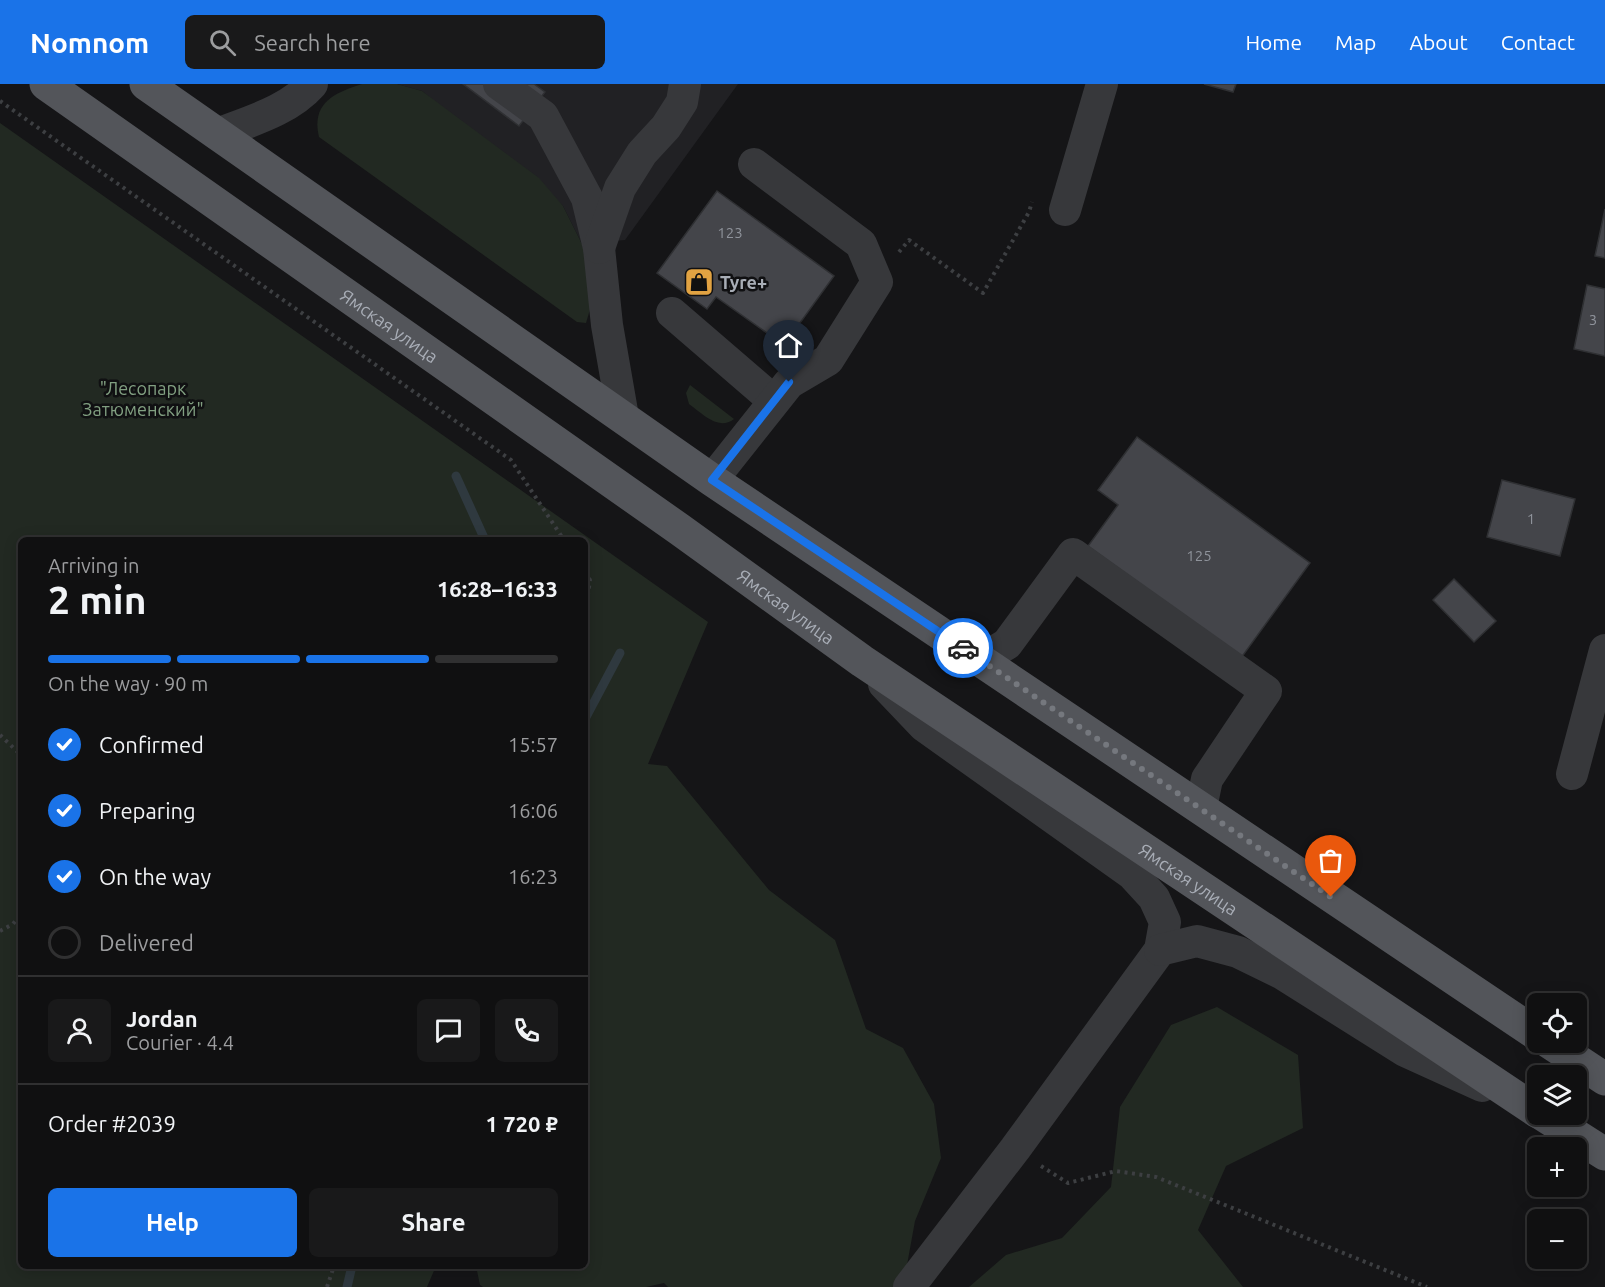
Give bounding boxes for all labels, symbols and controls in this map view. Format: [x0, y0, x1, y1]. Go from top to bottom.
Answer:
search box [185, 15, 605, 69]
icon: search [206, 26, 239, 59]
text: Nomnom [30, 27, 149, 58]
text: Search here [254, 30, 371, 55]
text: Home [1245, 30, 1302, 54]
text: Map [1335, 30, 1376, 54]
text: About [1409, 30, 1468, 54]
text: Contact [1501, 30, 1575, 54]
house number: 123 [717, 224, 743, 241]
shop icon: Tyre+ [683, 266, 715, 298]
place label: Tyre+ [720, 272, 767, 292]
street label: Ямская улица [337, 284, 442, 367]
house number: 3 [1589, 311, 1597, 328]
pin [763, 320, 814, 382]
icon: home [772, 329, 805, 362]
park label: "Лесопарк Затюменский" [82, 378, 204, 419]
house number: 1 [1527, 510, 1535, 527]
house number: 125 [1186, 547, 1212, 564]
text: Arriving in [48, 554, 139, 577]
street label: Ямская улица [734, 565, 838, 648]
text: 16:28–16:33 [437, 576, 558, 601]
text: 2 min [48, 578, 147, 621]
courier [933, 618, 993, 678]
icon: car [947, 632, 980, 665]
text: On the way · 90 m [48, 672, 208, 695]
icon: check [48, 728, 81, 761]
text: Confirmed [99, 732, 204, 757]
text: 15:57 [508, 733, 558, 756]
icon: check [48, 794, 81, 827]
text: Preparing [99, 798, 196, 823]
text: 16:06 [508, 799, 558, 822]
pin [1305, 835, 1356, 897]
street label: Ямская улица [1135, 839, 1242, 919]
icon: bag [1314, 844, 1347, 877]
icon: check [48, 860, 81, 893]
text: On the way [99, 864, 211, 889]
text: 16:23 [508, 865, 558, 888]
text: Delivered [99, 930, 194, 955]
map controls [1527, 993, 1587, 1269]
button: locate [1527, 993, 1587, 1053]
button: person [48, 999, 111, 1062]
button: chat [417, 999, 480, 1062]
button: phone [495, 999, 558, 1062]
text: Jordan [126, 1006, 198, 1031]
text: Courier · 4.4 [126, 1031, 234, 1054]
button: layers [1527, 1065, 1587, 1125]
text: Order #2039 [48, 1111, 176, 1136]
text: 1 720 ₽ [486, 1111, 558, 1136]
button: + [1527, 1137, 1587, 1197]
button: Help [48, 1188, 297, 1257]
button: Share [309, 1188, 558, 1257]
button: − [1527, 1209, 1587, 1269]

